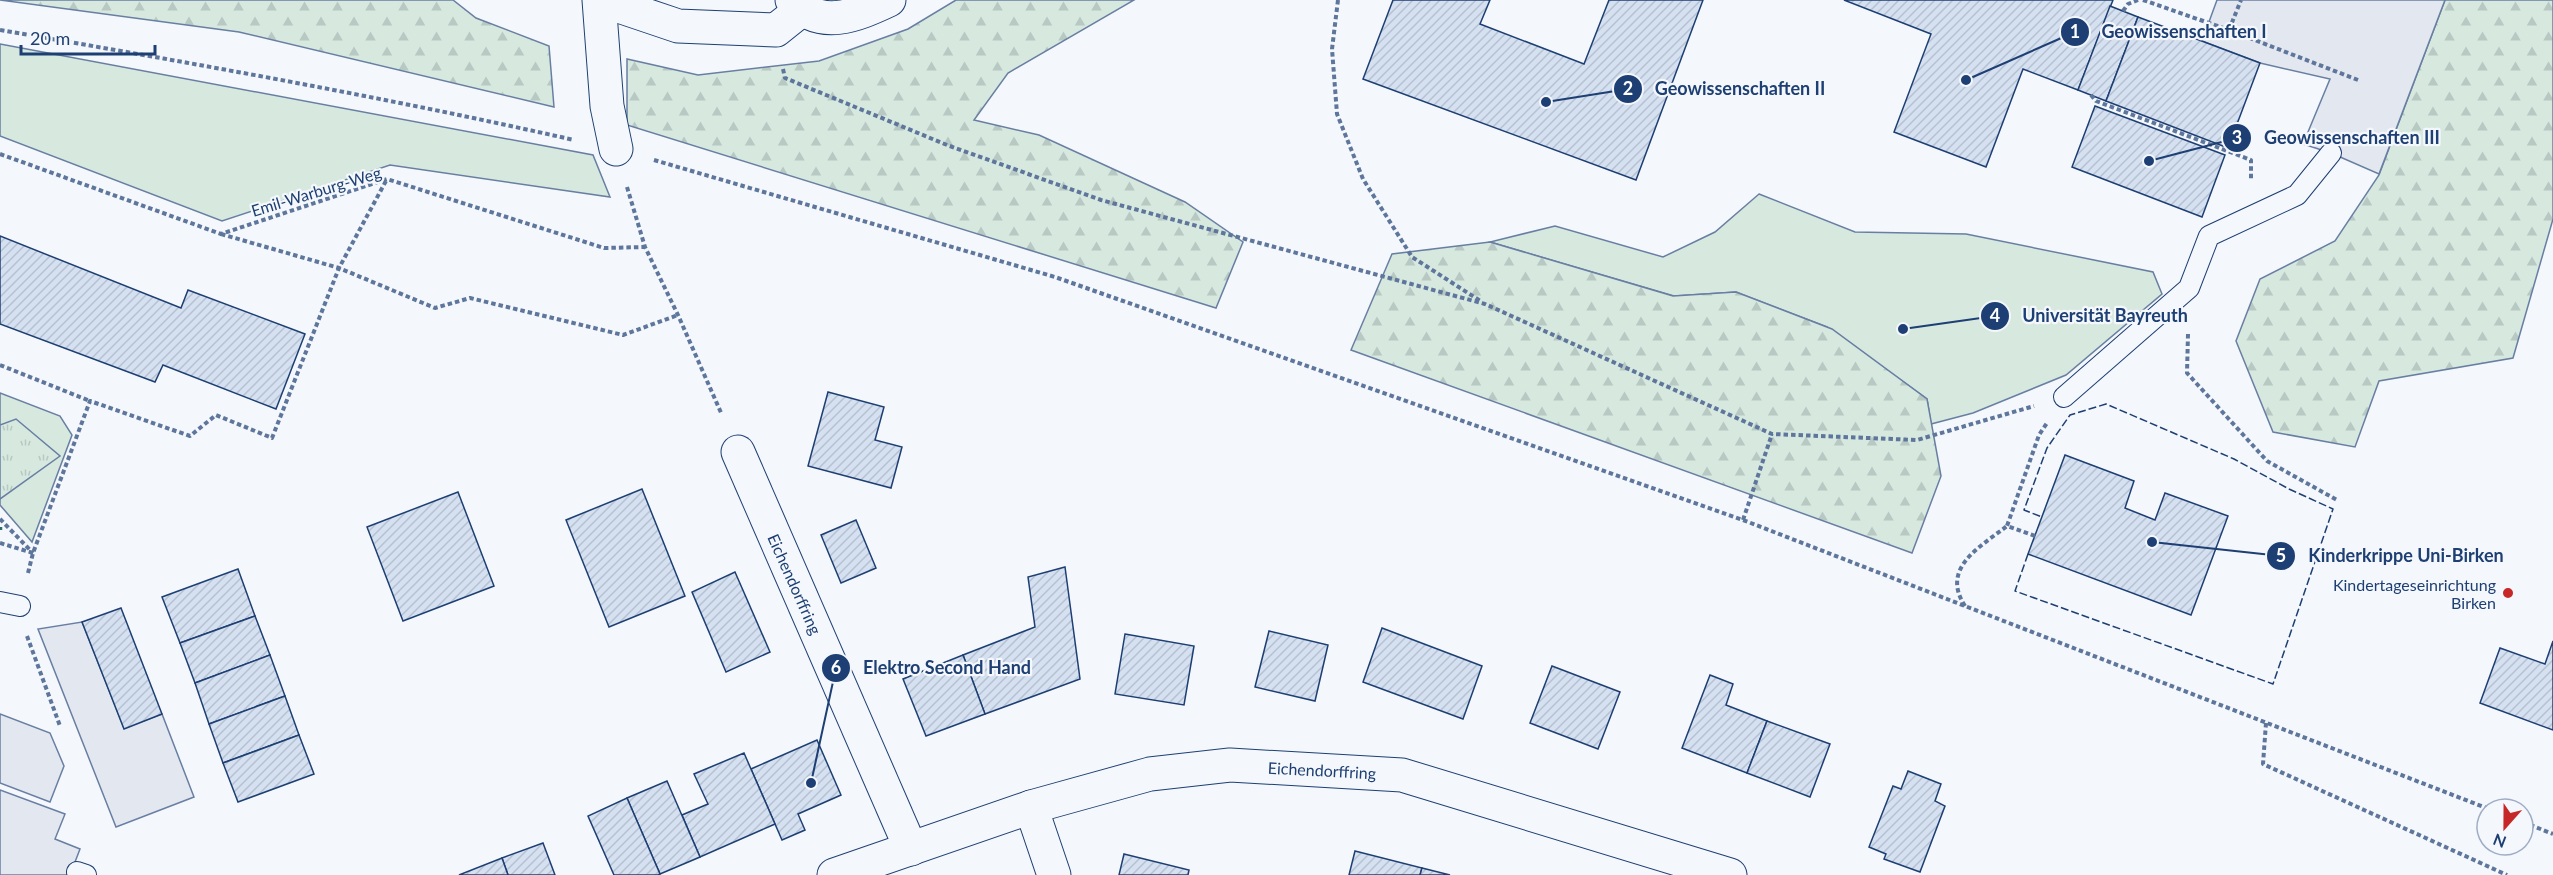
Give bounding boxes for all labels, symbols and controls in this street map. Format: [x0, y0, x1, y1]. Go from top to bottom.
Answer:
callout: Geowissenschaften I [2060, 14, 2279, 50]
scale bar [21, 18, 154, 56]
text: 1 [2070, 20, 2080, 42]
text: Geowissenschaften I [2101, 20, 2267, 42]
text: 20 m [30, 27, 70, 49]
callout: Geowissenschaften II [1613, 71, 1837, 107]
text: 2 [1623, 77, 1633, 99]
text: Geowissenschaften II [1655, 77, 1825, 99]
callout: Geowissenschaften III [2222, 120, 2452, 156]
text: 3 [2232, 126, 2242, 148]
text: Geowissenschaften III [2264, 126, 2440, 148]
street label: Emil-Warburg-Weg [249, 162, 383, 220]
callout: Universität Bayreuth [1980, 298, 2200, 334]
text: 4 [1990, 304, 2000, 326]
text: Universität Bayreuth [2022, 304, 2188, 326]
street label: Eichendorffring [764, 531, 826, 637]
callout: Kinderkrippe Uni-Birken [2266, 538, 2516, 574]
text: 5 [2276, 544, 2286, 566]
text: Kinderkrippe Uni-Birken [2308, 544, 2504, 566]
place label: Kindertageseinrichtung Birken [2333, 575, 2496, 612]
marker: Kindertageseinrichtung Birken [2501, 586, 2515, 600]
callout: Elektro Second Hand [821, 650, 1043, 686]
text: 6 [831, 656, 841, 678]
text: Elektro Second Hand [863, 656, 1031, 678]
street label: Eichendorffring [1267, 758, 1377, 782]
north arrow [2475, 797, 2535, 857]
text: N [2490, 830, 2509, 853]

